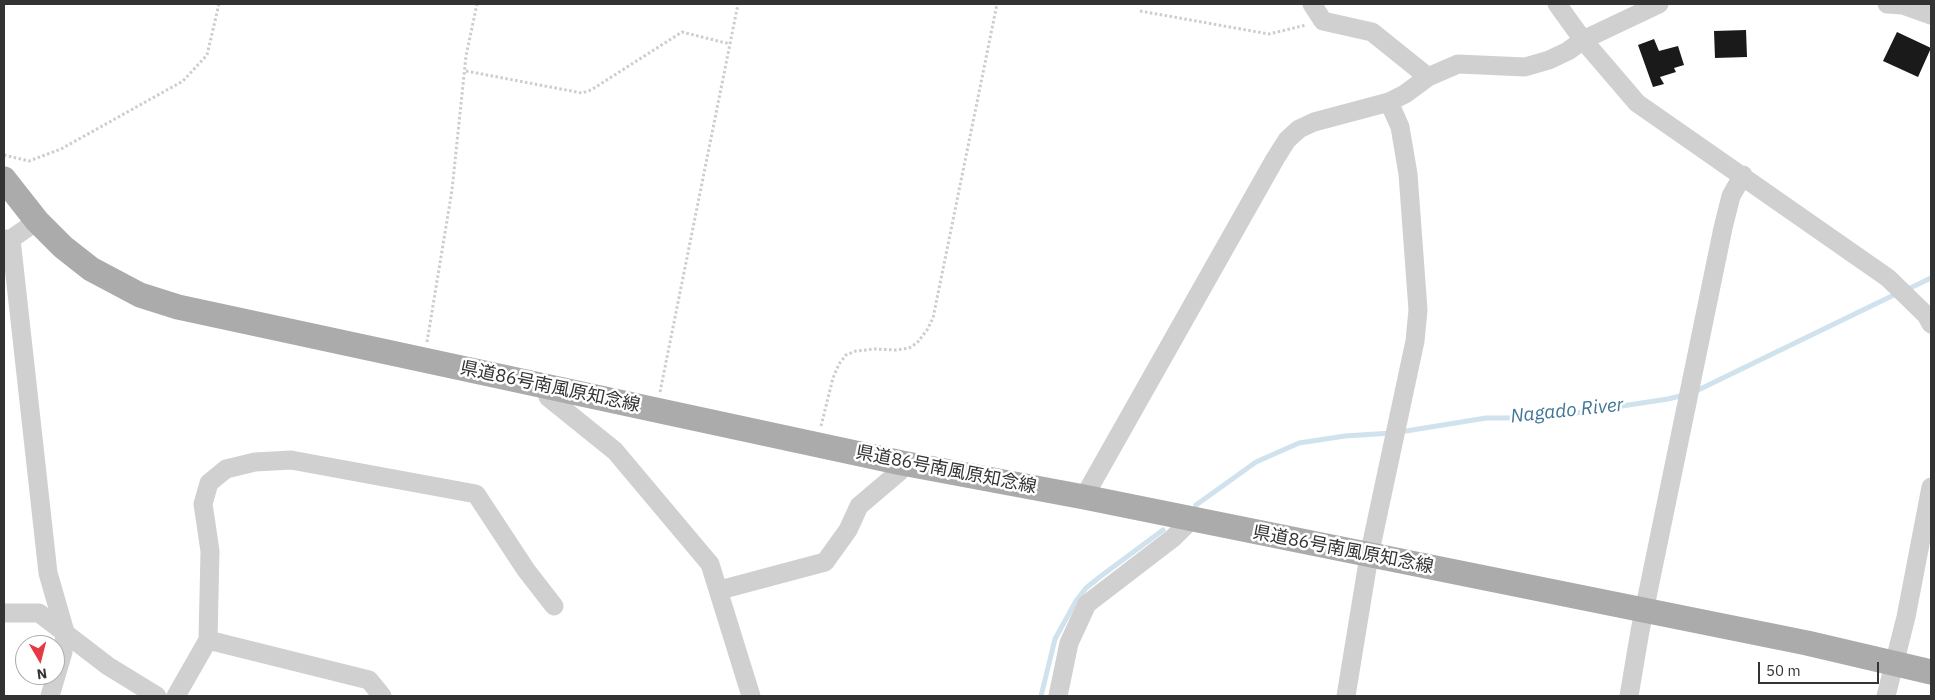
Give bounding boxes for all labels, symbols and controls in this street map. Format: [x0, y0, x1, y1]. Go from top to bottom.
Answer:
street label: 県道86号南風原知念線 [458, 357, 642, 417]
water label: Nagado River [1509, 394, 1625, 428]
street label: 県道86号南風原知念線 [854, 442, 1038, 498]
street label: 県道86号南風原知念線 [1251, 522, 1435, 578]
north arrow [15, 635, 65, 685]
scale bar [1760, 652, 1881, 684]
text: 50 m [1766, 661, 1801, 680]
text: N [36, 664, 48, 683]

